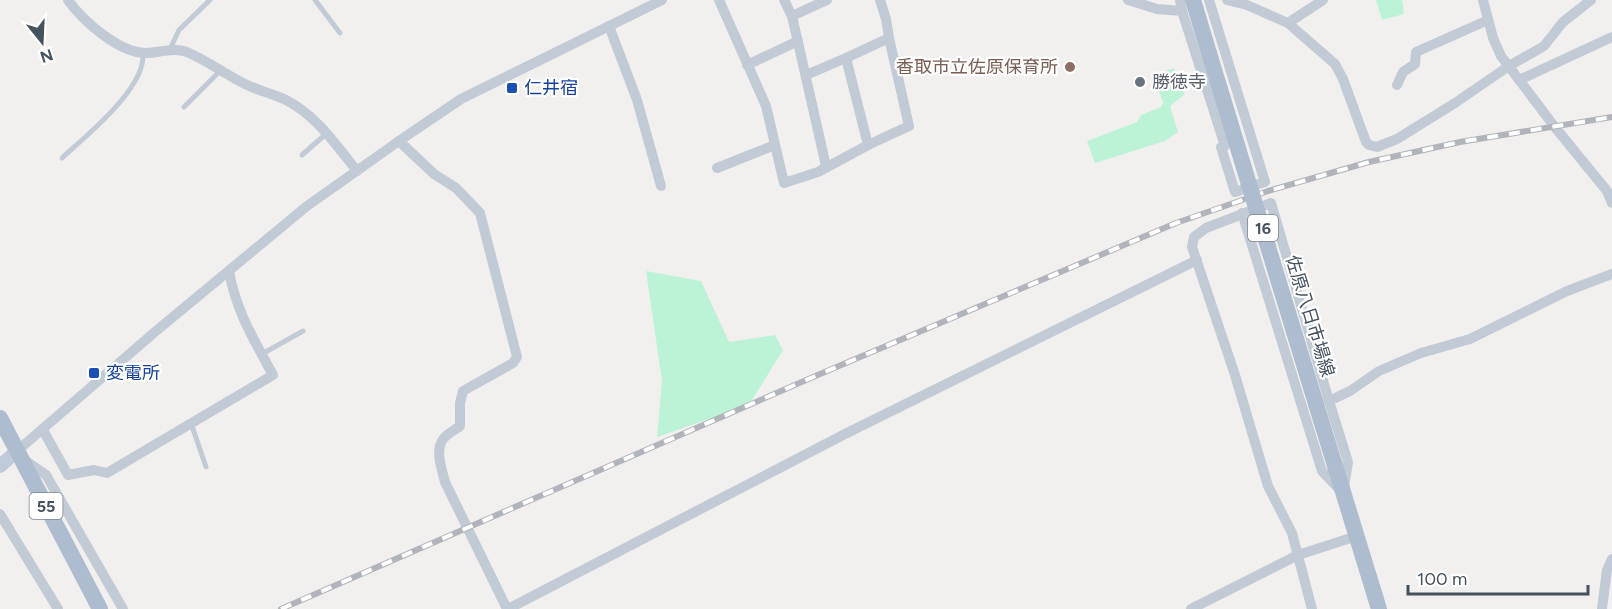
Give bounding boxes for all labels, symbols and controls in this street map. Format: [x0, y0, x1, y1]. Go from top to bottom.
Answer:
north arrow [12, 12, 72, 72]
text: N [38, 45, 55, 67]
place label: 香取市立佐原保育所 [896, 56, 1058, 78]
marker: 香取市立佐原保育所 [1063, 60, 1077, 74]
place label: 勝徳寺 [1152, 71, 1206, 93]
marker: 勝徳寺 [1133, 75, 1147, 89]
place label: 仁井宿 [524, 77, 578, 99]
marker: 仁井宿 [505, 81, 519, 95]
road number: 16 [1248, 215, 1278, 241]
street label: 佐原八日市場線 [1281, 253, 1339, 379]
place label: 変電所 [106, 362, 160, 384]
marker: 変電所 [87, 366, 101, 380]
road number: 55 [30, 493, 63, 519]
scale bar [1408, 558, 1588, 596]
text: 100 m [1417, 568, 1467, 590]

